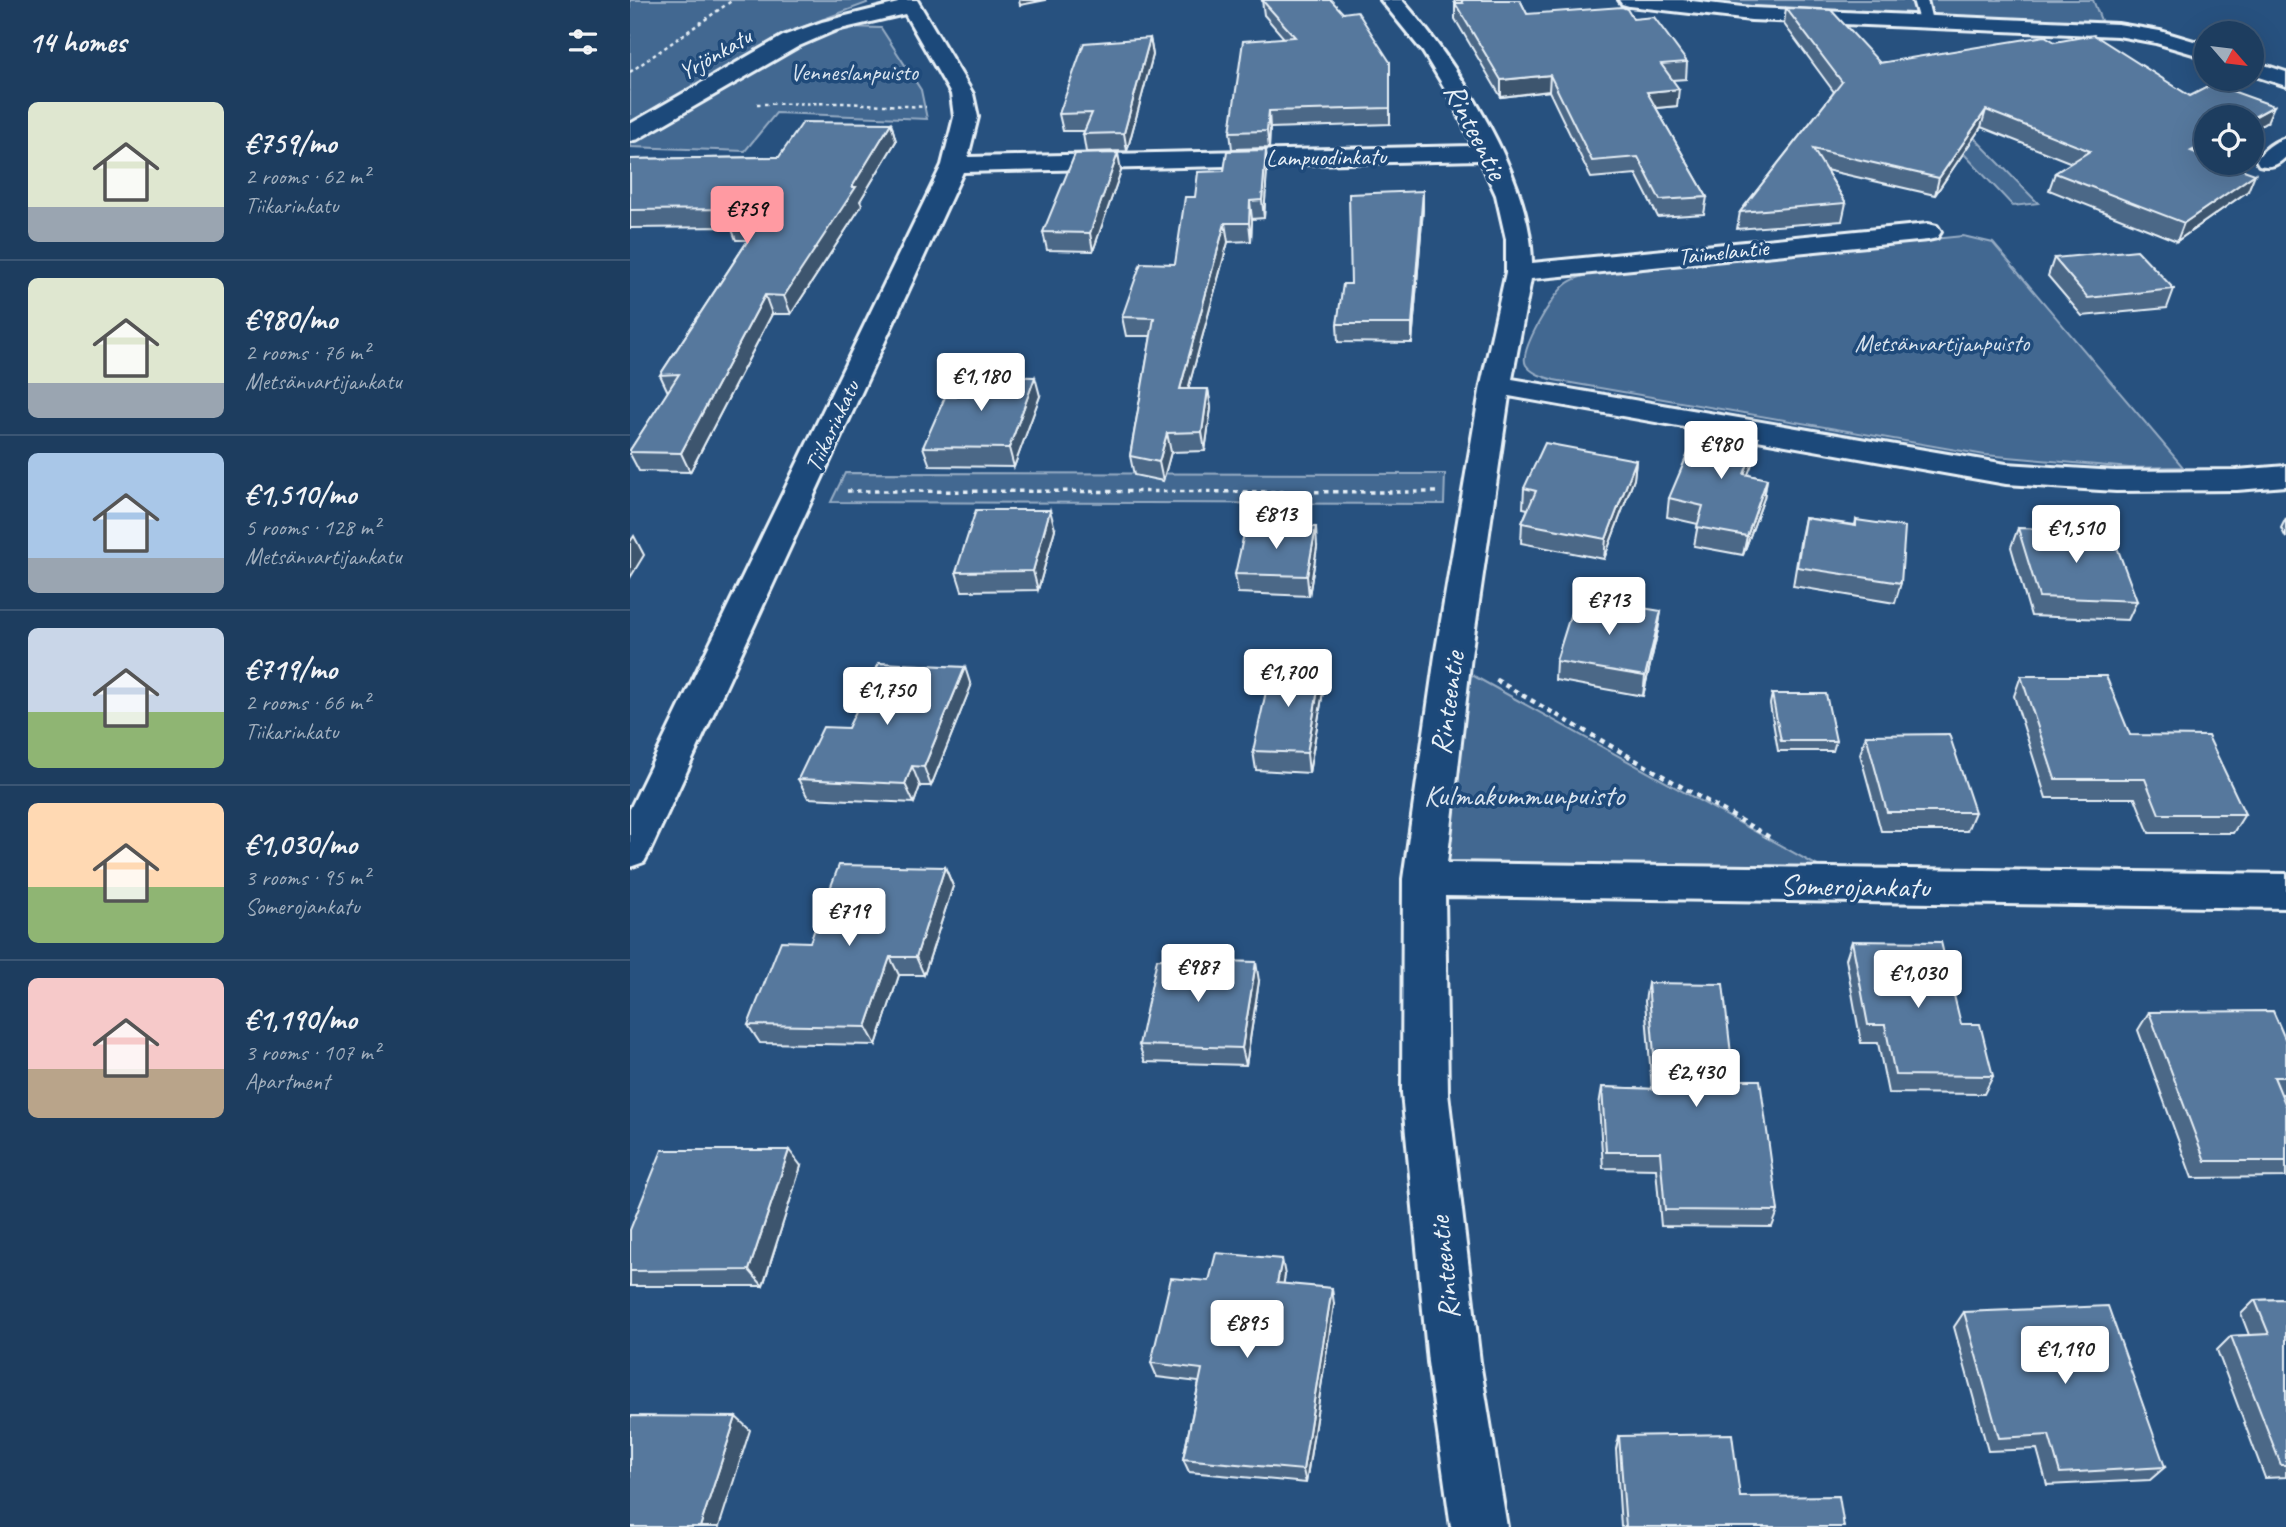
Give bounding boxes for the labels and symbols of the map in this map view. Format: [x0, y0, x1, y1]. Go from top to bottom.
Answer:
street label: Yrjönkatu [673, 20, 759, 87]
north arrow [2194, 21, 2264, 91]
park label: Venneslanpuisto [790, 57, 920, 87]
street label: Rinteentie [1436, 76, 1517, 188]
street label: Lampuodinkatu [1265, 141, 1389, 173]
pin: €759 [706, 187, 788, 246]
street label: Taimelantie [1676, 232, 1772, 272]
park label: Metsänvartijanpuisto [1855, 328, 2031, 358]
pin: €1,180 [924, 354, 1038, 413]
street label: Tiikarinkatu [798, 373, 867, 477]
pin: €980 [1680, 421, 1762, 481]
pin: €813 [1235, 491, 1317, 551]
pin: €1,510 [2019, 505, 2133, 565]
pin: €713 [1568, 578, 1650, 637]
street label: Rinteentie [1421, 647, 1473, 757]
pin: €1,700 [1231, 650, 1345, 709]
pin: €1,750 [830, 668, 944, 727]
park label: Kulmakummunpuisto [1424, 776, 1626, 814]
street label: Somerojankatu [1780, 866, 1932, 906]
pin: €719 [808, 888, 890, 948]
pin: €987 [1157, 944, 1239, 1004]
pin: €1,030 [1861, 950, 1975, 1010]
pin: €2,430 [1639, 1050, 1753, 1109]
street label: Rinteentie [1419, 1212, 1468, 1321]
pin: €895 [1206, 1300, 1288, 1360]
pin: €1,190 [2008, 1326, 2122, 1386]

